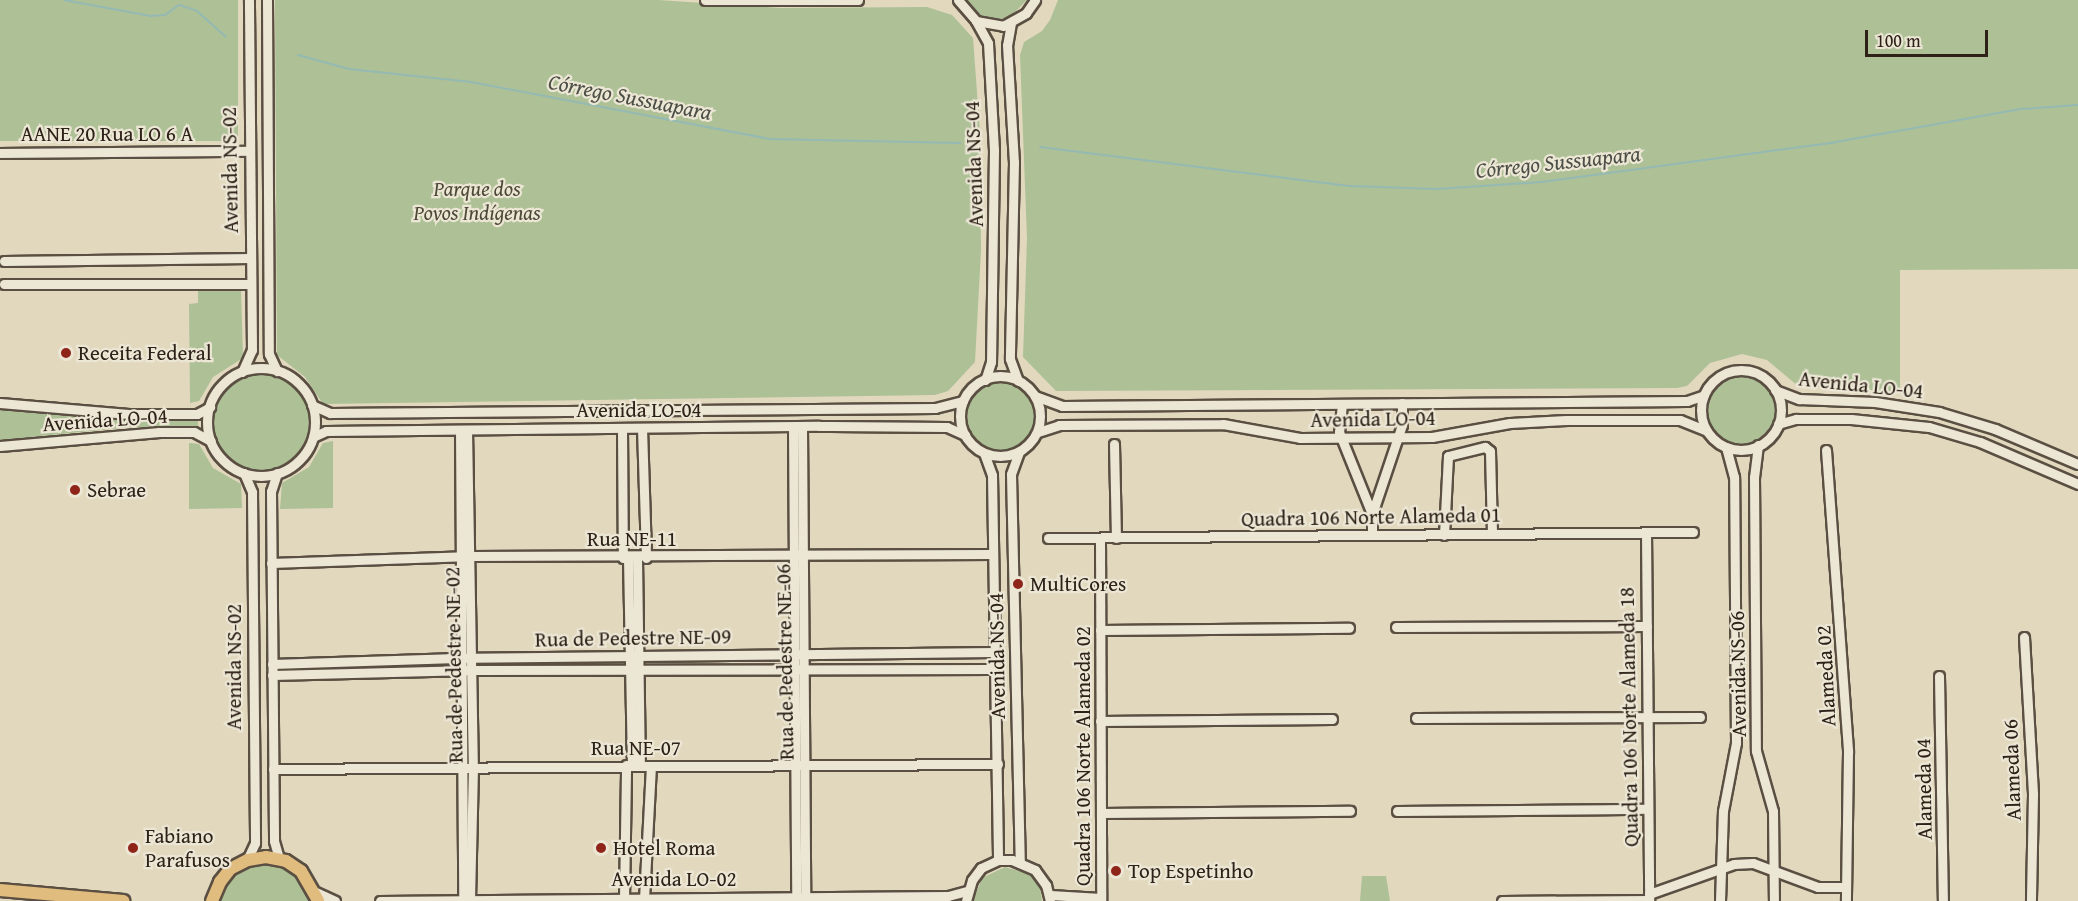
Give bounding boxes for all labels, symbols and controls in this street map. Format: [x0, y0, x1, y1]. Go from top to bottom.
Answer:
scale bar [1868, 18, 1991, 56]
text: 100 m [1876, 27, 1921, 54]
water label: Córrego Sussuapara [546, 68, 714, 126]
street label: Avenida NS-04 [959, 100, 989, 228]
street label: Avenida NS-02 [216, 107, 244, 233]
street label: AANE 20 Rua LO 6 A [21, 121, 193, 147]
water label: Córrego Sussuapara [1474, 140, 1642, 184]
park label: Parque dos Povos Indígenas [414, 176, 540, 226]
place label: Receita Federal [78, 340, 212, 366]
marker: Receita Federal [59, 346, 73, 360]
street label: Avenida LO-04 [1797, 366, 1925, 404]
street label: Avenida LO-04 [576, 397, 702, 423]
street label: Avenida LO-04 [42, 403, 168, 437]
street label: Avenida LO-04 [1310, 405, 1436, 433]
place label: Sebrae [87, 477, 146, 503]
marker: Sebrae [68, 483, 82, 497]
street label: Quadra 106 Norte Alameda 01 [1241, 502, 1501, 532]
street label: Rua NE-11 [587, 526, 677, 552]
street label: Rua de Pedestre NE-06 [771, 564, 799, 760]
street label: Rua de Pedestre NE-02 [440, 567, 468, 763]
place label: MultiCores [1030, 571, 1126, 597]
marker: MultiCores [1011, 577, 1025, 591]
street label: Quadra 106 Norte Alameda 18 [1614, 587, 1644, 847]
street label: Avenida NS-04 [983, 593, 1011, 719]
street label: Avenida NS-02 [221, 604, 247, 730]
street label: Avenida NS-06 [1724, 611, 1752, 737]
street label: Rua de Pedestre NE-09 [535, 624, 731, 652]
street label: Alameda 02 [1811, 625, 1841, 727]
street label: Quadra 106 Norte Alameda 02 [1070, 626, 1096, 886]
street label: Alameda 06 [1998, 719, 2026, 821]
street label: Rua NE-07 [591, 735, 681, 761]
street label: Alameda 04 [1911, 738, 1937, 840]
place label: Fabiano Parafusos [145, 823, 230, 873]
place label: Hotel Roma [613, 835, 715, 861]
marker: Fabiano Parafusos [126, 841, 140, 855]
marker: Hotel Roma [594, 841, 608, 855]
place label: Top Espetinho [1128, 858, 1253, 884]
marker: Top Espetinho [1109, 864, 1123, 878]
street label: Avenida LO-02 [611, 866, 737, 892]

